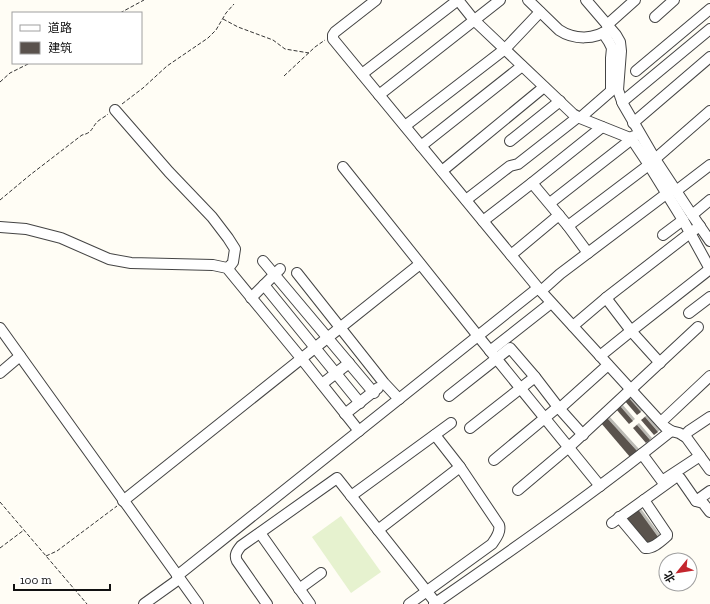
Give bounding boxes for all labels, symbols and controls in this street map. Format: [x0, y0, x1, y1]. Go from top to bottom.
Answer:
legend [12, 12, 142, 64]
text: 道路 [48, 21, 72, 35]
text: 建筑 [48, 41, 72, 55]
north arrow [658, 552, 698, 592]
scale bar [14, 566, 110, 592]
text: 北 [661, 569, 678, 585]
text: 100 m [20, 573, 52, 587]

